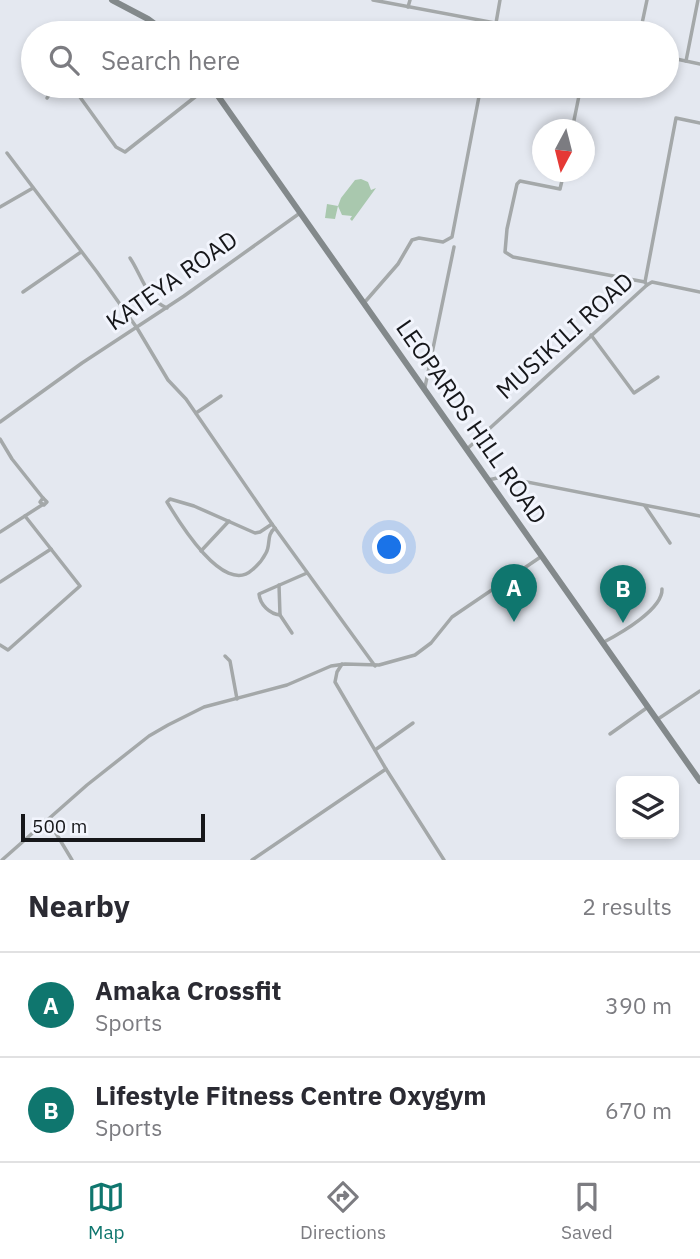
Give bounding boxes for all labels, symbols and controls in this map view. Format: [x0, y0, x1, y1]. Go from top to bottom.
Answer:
search box [21, 21, 679, 98]
icon: search [45, 41, 83, 79]
text: Search here [101, 43, 240, 77]
north arrow [532, 119, 595, 182]
street label: KATEYA ROAD [99, 223, 243, 337]
street label: MUSIKILI ROAD [489, 265, 640, 406]
street label: LEOPARDS HILL ROAD [389, 313, 554, 530]
your location [372, 530, 406, 564]
pin: A [491, 564, 537, 622]
pin: B [600, 565, 646, 623]
map controls [616, 776, 679, 839]
button: layers [616, 776, 679, 839]
scale bar [21, 811, 205, 843]
text: 500 m [32, 814, 87, 838]
text: Nearby [28, 886, 130, 925]
text: 2 results [582, 891, 672, 921]
text: Amaka Crossfit [95, 973, 281, 1007]
text: A [43, 990, 59, 1020]
text: 390 m [605, 990, 672, 1020]
text: Sports [95, 1007, 162, 1037]
text: Lifestyle Fitness Centre Oxygym [95, 1078, 487, 1112]
text: B [43, 1095, 59, 1125]
text: 670 m [605, 1095, 672, 1125]
text: Sports [95, 1112, 162, 1142]
tab: Map [87, 1178, 125, 1244]
tab: Directions [300, 1178, 386, 1244]
tab: Saved [561, 1178, 613, 1244]

